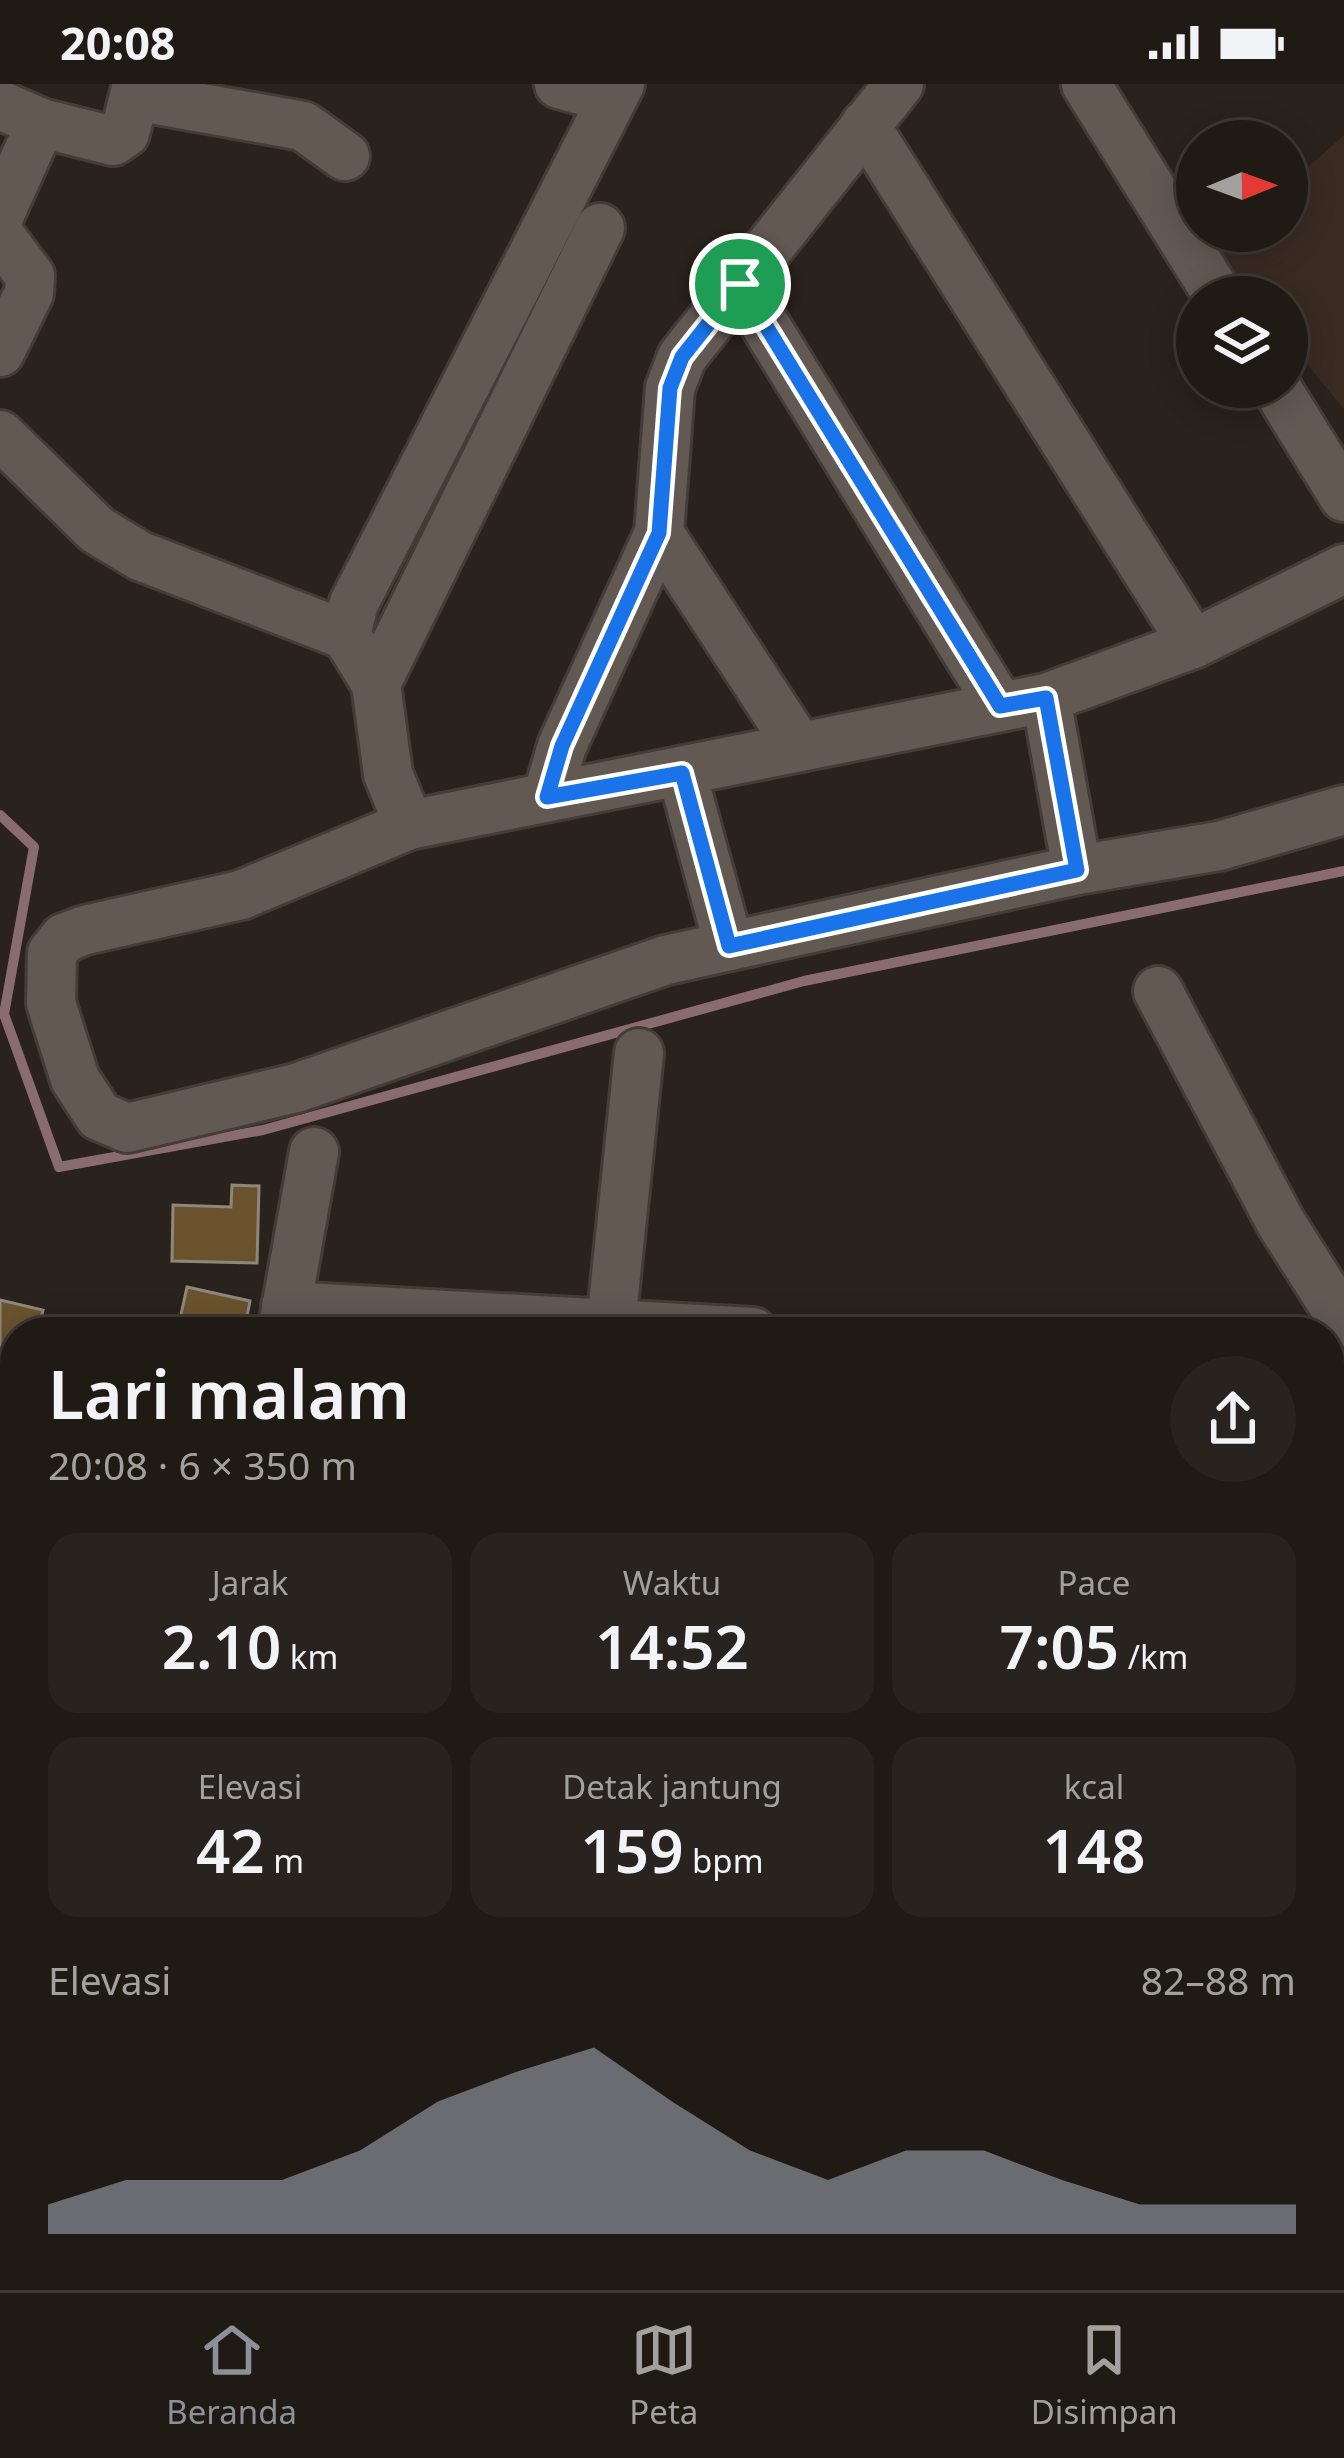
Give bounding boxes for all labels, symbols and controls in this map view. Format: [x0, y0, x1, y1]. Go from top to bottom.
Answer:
text: 20:08 [60, 12, 176, 73]
north arrow [1176, 120, 1308, 252]
map controls [1176, 120, 1308, 408]
pin [689, 233, 791, 335]
icon: arrive [707, 251, 773, 317]
button: layers [1176, 276, 1308, 408]
text: Lari malam [48, 1348, 410, 1438]
button: share [1170, 1356, 1296, 1482]
text: 20:08 · 6 × 350 m [48, 1438, 357, 1491]
text: Jarak [212, 1560, 288, 1605]
text: Waktu [623, 1560, 721, 1605]
text: Pace [1058, 1560, 1130, 1605]
text: 2.10 [162, 1605, 281, 1687]
text: 14:52 [595, 1605, 749, 1687]
text: 7:05 [1000, 1605, 1119, 1687]
text: km [281, 1634, 338, 1679]
text: /km [1119, 1634, 1188, 1679]
text: Elevasi [198, 1764, 302, 1809]
text: Detak jantung [562, 1764, 782, 1809]
text: kcal [1064, 1764, 1124, 1809]
text: 42 [196, 1809, 265, 1891]
text: 159 [581, 1809, 683, 1891]
text: 148 [1043, 1809, 1145, 1891]
text: m [265, 1838, 304, 1883]
text: bpm [683, 1838, 764, 1883]
text: Elevasi [48, 1953, 171, 2006]
text: 82–88 m [1141, 1953, 1296, 2006]
tab: Beranda [166, 2317, 297, 2434]
tab: Peta [629, 2317, 698, 2434]
tab: Disimpan [1031, 2317, 1178, 2434]

